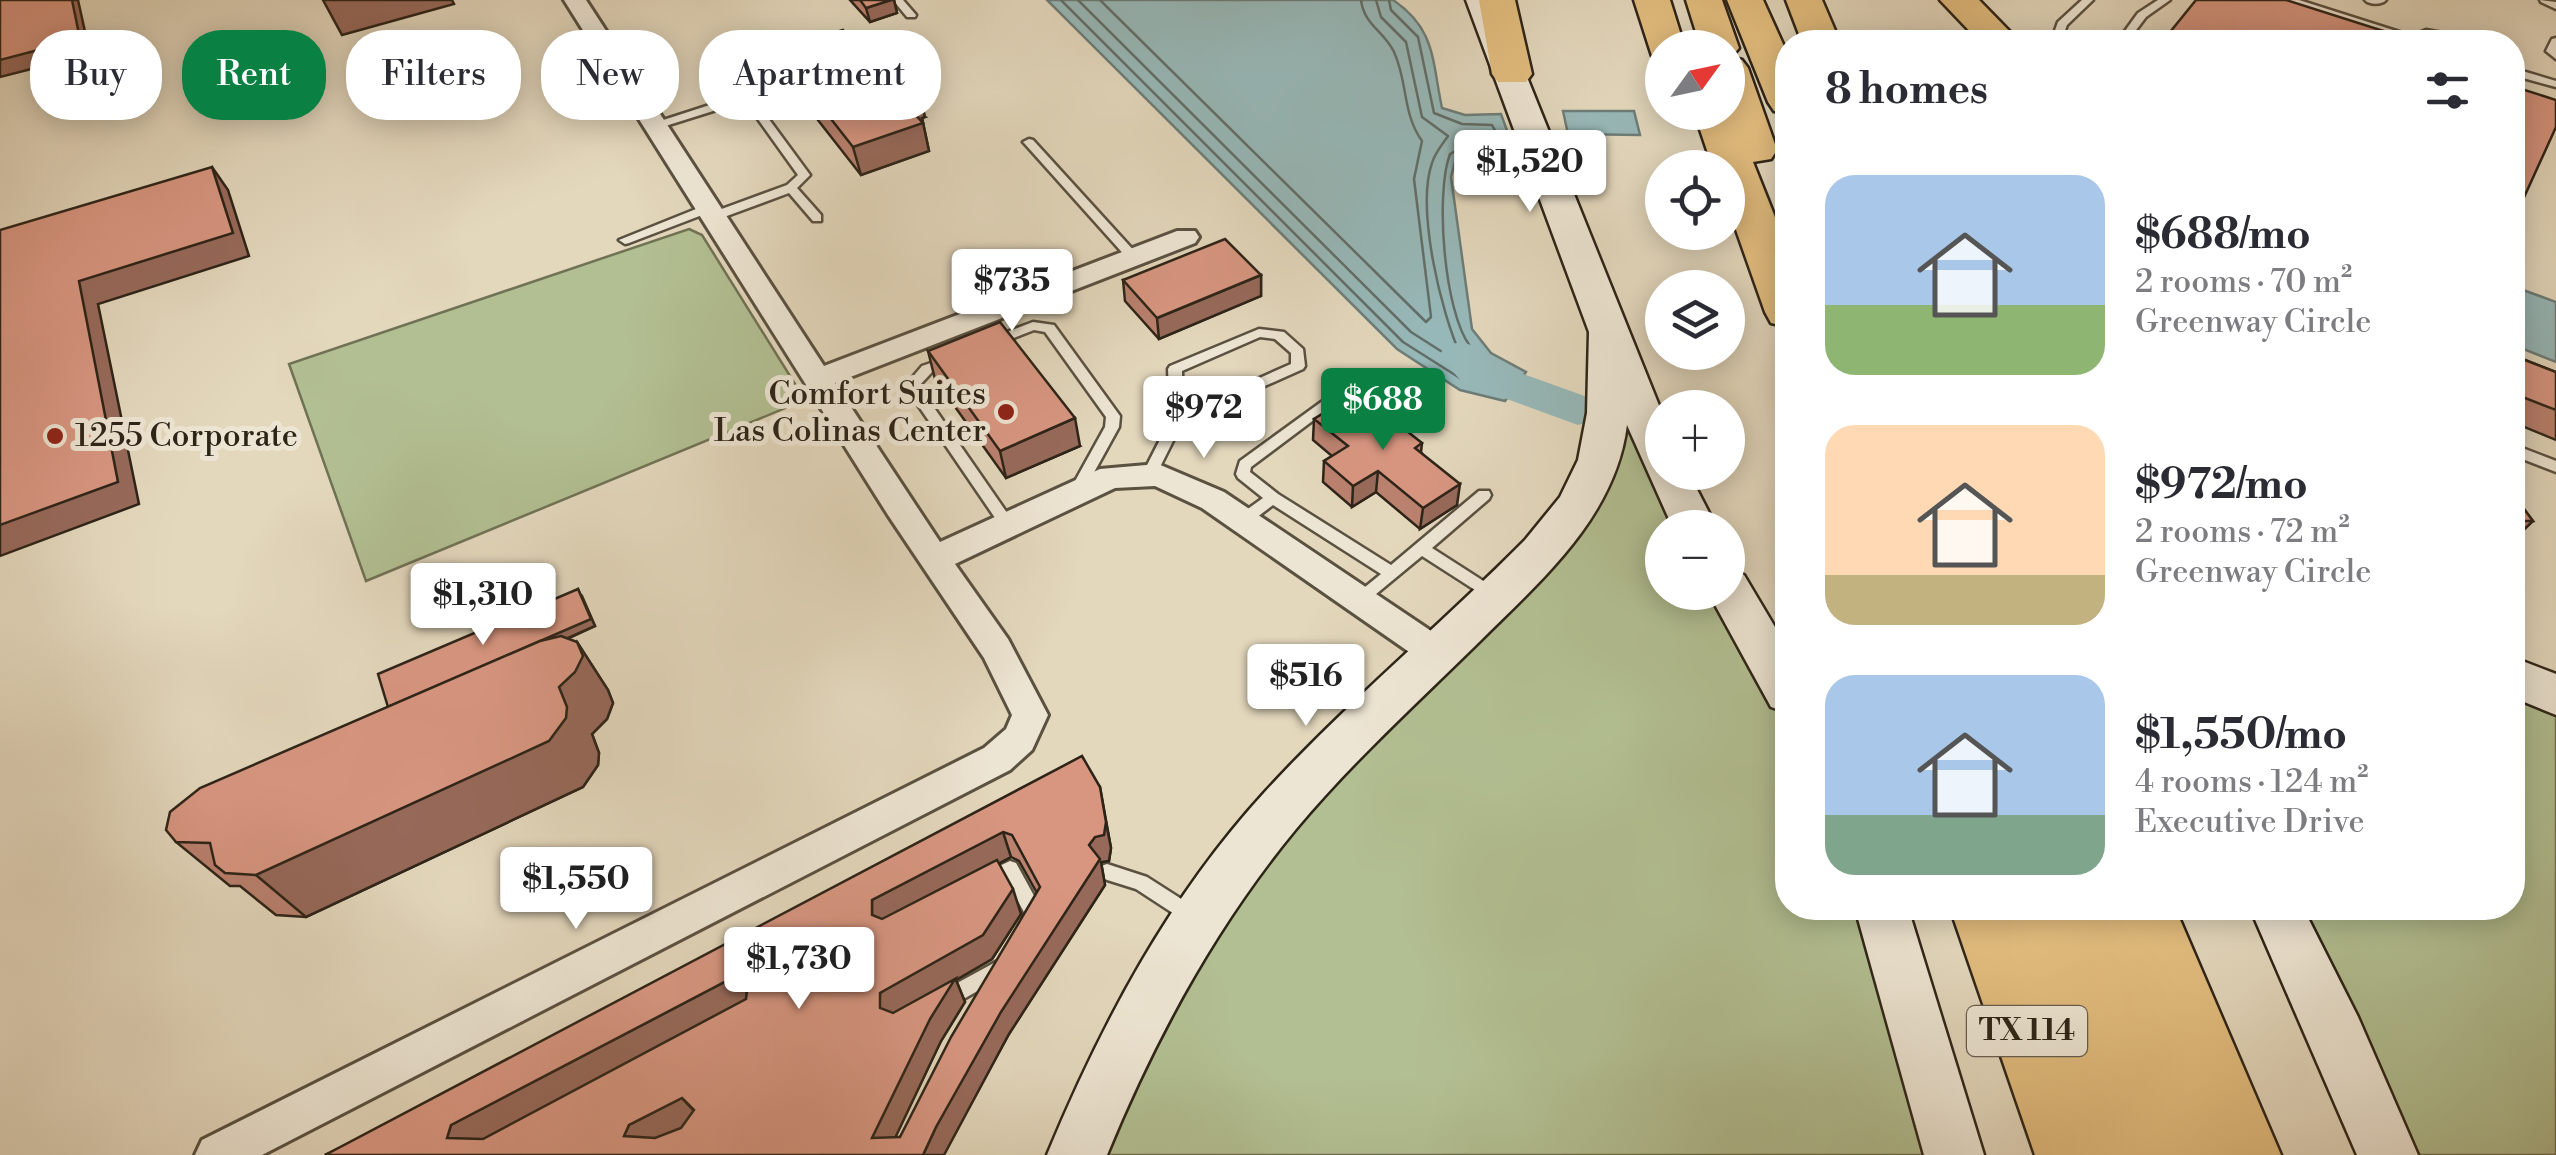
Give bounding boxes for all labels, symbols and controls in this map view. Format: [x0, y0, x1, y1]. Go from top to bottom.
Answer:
chip: Buy [30, 30, 162, 120]
chip: Rent [182, 30, 326, 120]
chip: Filters [346, 30, 521, 120]
chip: New [541, 30, 679, 120]
chip: Apartment [699, 30, 941, 120]
north arrow [1645, 30, 1745, 130]
map controls [1645, 30, 1745, 610]
icon: filters [2420, 63, 2475, 118]
text: 8 homes [1825, 64, 1988, 117]
pin: $1,520 [1449, 130, 1611, 215]
text: $1,520 [1476, 142, 1584, 182]
button: locate [1645, 150, 1745, 250]
text: $688/mo [2135, 209, 2311, 262]
icon: home [1905, 215, 2025, 335]
pin: $735 [953, 249, 1071, 334]
text: $735 [974, 261, 1050, 301]
text: 2 rooms · 70 m² [2135, 262, 2352, 302]
button: layers [1645, 270, 1745, 370]
text: Greenway Circle [2135, 302, 2371, 342]
pin: $688 [1324, 368, 1442, 453]
place label: Comfort Suites Las Colinas Center [714, 374, 986, 451]
pin: $972 [1145, 376, 1263, 461]
text: $688 [1343, 380, 1423, 420]
text: $972 [1165, 388, 1243, 428]
button: + [1645, 390, 1745, 490]
marker: Comfort Suites Las Colinas Center [995, 401, 1017, 423]
place label: 1255 Corporate [75, 416, 298, 456]
marker: 1255 Corporate [44, 425, 66, 447]
text: $972/mo [2135, 459, 2308, 512]
icon: home [1905, 465, 2025, 585]
button: − [1645, 510, 1745, 610]
text: 2 rooms · 72 m² [2135, 512, 2350, 552]
text: Greenway Circle [2135, 552, 2371, 592]
pin: $1,310 [402, 563, 564, 648]
text: $1,310 [433, 575, 533, 615]
pin: $516 [1247, 644, 1365, 729]
text: $516 [1269, 656, 1343, 696]
text: $1,550/mo [2135, 709, 2347, 762]
icon: home [1905, 715, 2025, 835]
text: 4 rooms · 124 m² [2135, 762, 2368, 802]
text: Executive Drive [2135, 802, 2365, 842]
pin: $1,550 [495, 847, 657, 932]
text: $1,550 [522, 859, 630, 899]
pin: $1,730 [718, 927, 880, 1012]
text: $1,730 [746, 939, 852, 979]
road number: TX 114 [1967, 1006, 2087, 1056]

